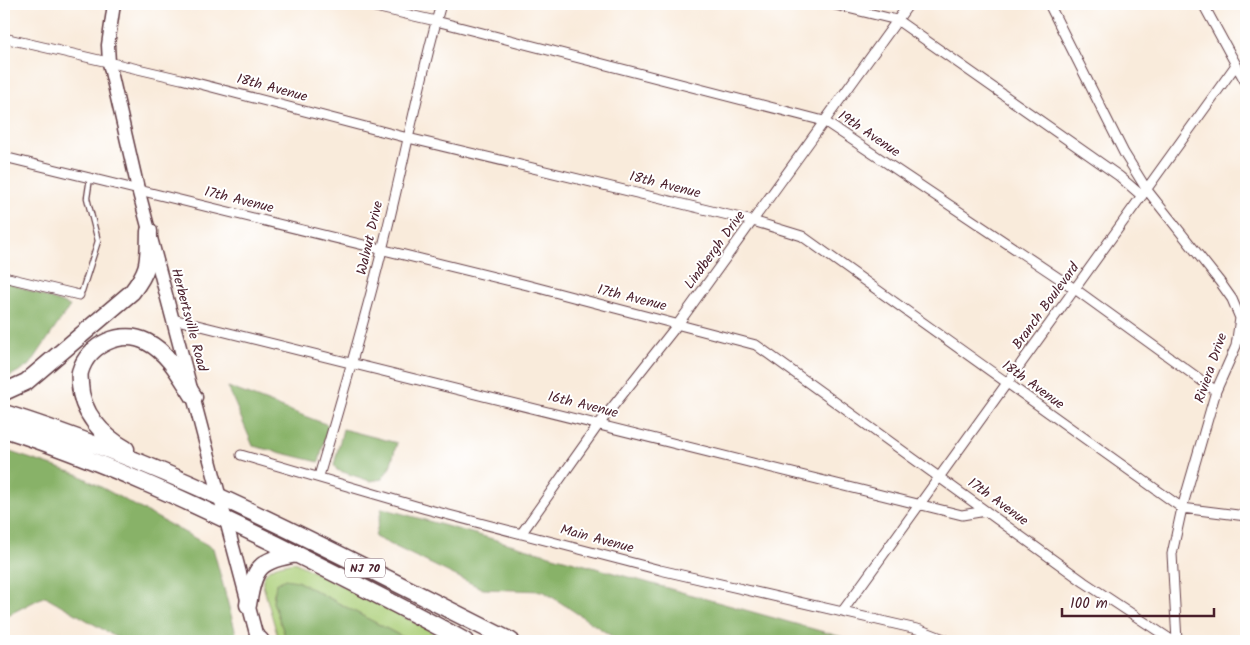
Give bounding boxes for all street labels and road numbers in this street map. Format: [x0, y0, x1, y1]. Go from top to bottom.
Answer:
street label: 18th Avenue [234, 68, 311, 108]
street label: 19th Avenue [833, 105, 905, 163]
street label: 18th Avenue [627, 166, 704, 205]
street label: 17th Avenue [202, 181, 277, 219]
street label: Walnut Drive [351, 198, 389, 277]
street label: Lindbergh Drive [679, 205, 752, 294]
street label: Branch Boulevard [1007, 257, 1086, 354]
street label: Herbertsville Road [165, 266, 214, 375]
street label: 17th Avenue [595, 279, 670, 317]
street label: Riviera Drive [1189, 329, 1234, 406]
street label: 18th Avenue [997, 355, 1069, 416]
street label: 16th Avenue [545, 386, 621, 425]
street label: 17th Avenue [963, 472, 1034, 532]
street label: Main Avenue [558, 519, 637, 560]
road number: NJ 70 [345, 558, 385, 578]

